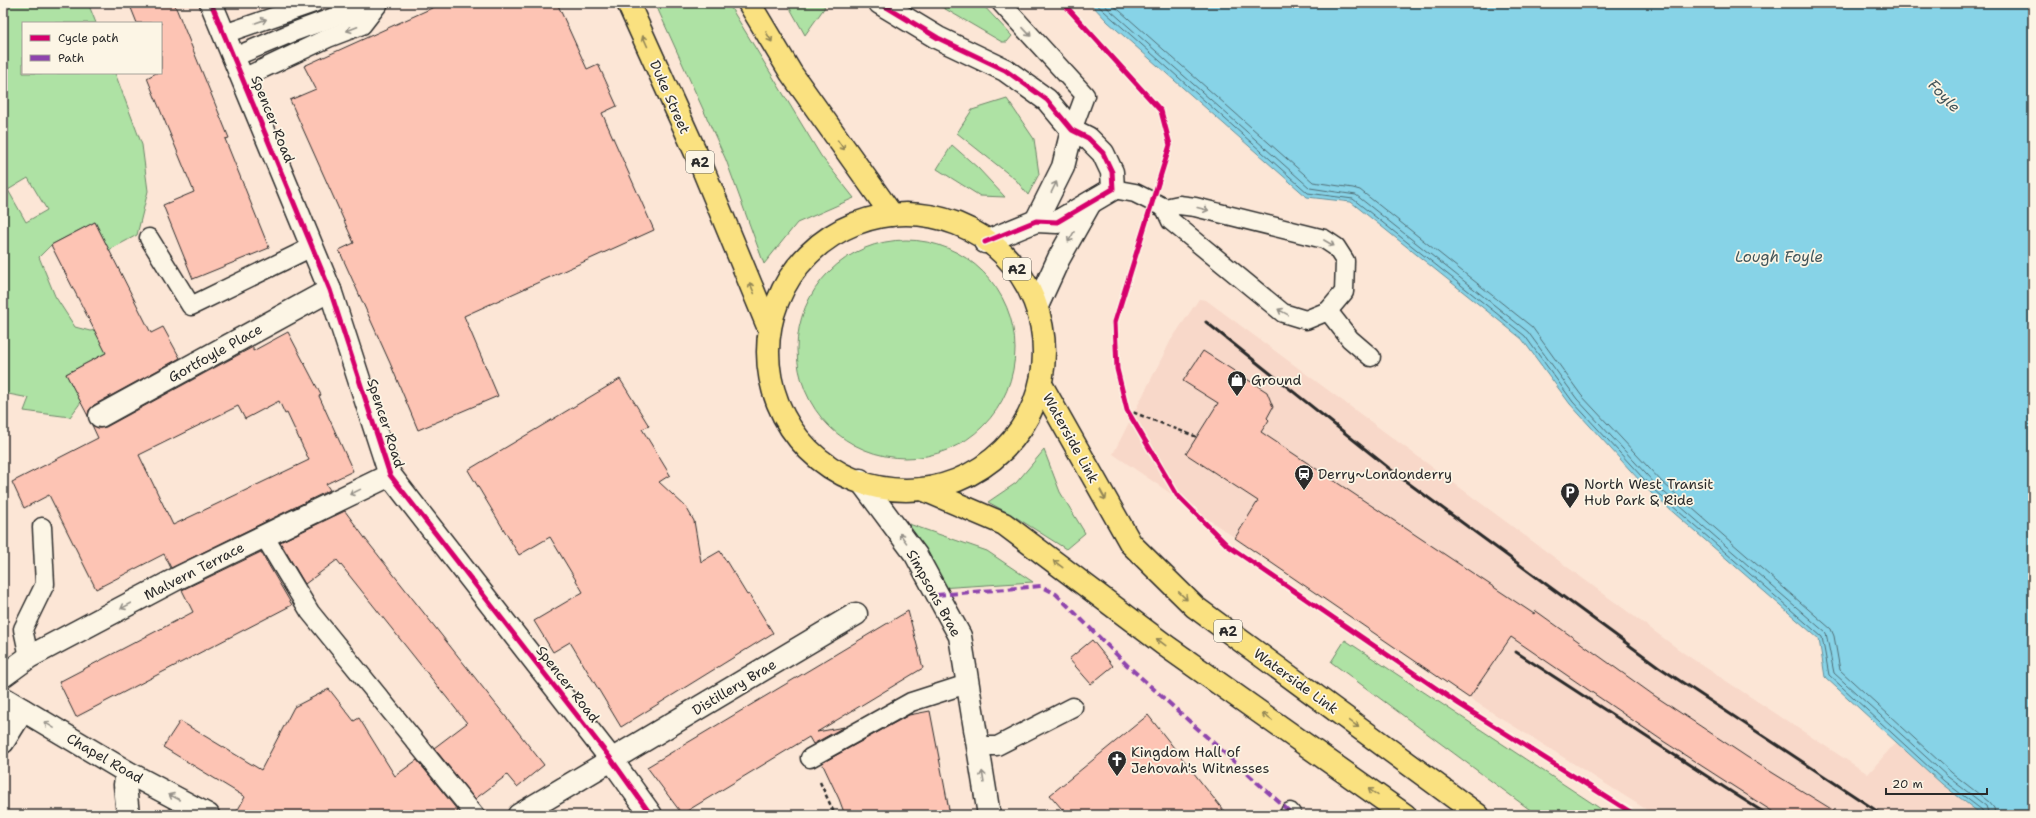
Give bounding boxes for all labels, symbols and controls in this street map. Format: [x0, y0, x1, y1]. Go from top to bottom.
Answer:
one-way arrow [255, 17, 267, 25]
legend [22, 22, 162, 74]
one-way arrow [346, 25, 358, 33]
one-way arrow [1022, 27, 1032, 37]
text: Cycle path [58, 30, 119, 46]
one-way arrow [765, 31, 773, 42]
one-way arrow [641, 35, 648, 47]
text: Path [58, 50, 84, 66]
street label: Duke Street [646, 57, 694, 137]
street label: Spencer Road [247, 73, 299, 165]
water label: Foyle [1923, 75, 1965, 117]
one-way arrow [837, 139, 845, 150]
road number: A2 [686, 151, 714, 173]
one-way arrow [1051, 181, 1058, 193]
one-way arrow [1197, 206, 1210, 213]
one-way arrow [1066, 231, 1074, 243]
one-way arrow [1323, 239, 1335, 247]
water label: Lough Foyle [1735, 247, 1823, 267]
road number: A2 [1003, 258, 1031, 280]
one-way arrow [748, 283, 756, 295]
one-way arrow [1277, 307, 1289, 315]
street label: Gortfoyle Place [165, 320, 265, 386]
shop icon: Ground [1226, 369, 1248, 397]
place label: Ground [1251, 371, 1302, 389]
street label: Spencer Road [363, 376, 409, 470]
street label: Waterside Link [1039, 390, 1103, 486]
station icon: Derry~Londonderry [1293, 463, 1315, 491]
place label: Derry~Londonderry [1318, 465, 1452, 483]
place label: North West Transit Hub Park & Ride [1584, 475, 1714, 509]
parking icon: North West Transit Hub Park & Ride [1559, 481, 1581, 509]
one-way arrow [349, 489, 361, 496]
one-way arrow [1100, 489, 1108, 501]
one-way arrow [899, 532, 907, 543]
street label: Malvern Terrace [141, 538, 247, 604]
street label: Simpsons Brae [903, 546, 965, 640]
one-way arrow [1052, 560, 1063, 568]
one-way arrow [1178, 591, 1188, 600]
one-way arrow [120, 603, 132, 610]
road number: A2 [1214, 620, 1242, 642]
one-way arrow [1156, 638, 1167, 646]
street label: Spencer Road [532, 642, 604, 726]
street label: Waterside Link [1250, 644, 1342, 718]
street label: Distillery Brae [689, 655, 779, 719]
one-way arrow [1262, 713, 1273, 721]
one-way arrow [1349, 720, 1360, 728]
one-way arrow [43, 721, 55, 729]
street label: Chapel Road [63, 729, 147, 787]
place label: Kingdom Hall of Jehovah's Witnesses [1131, 743, 1269, 777]
church icon: Kingdom Hall of Jehovah's Witnesses [1106, 749, 1128, 777]
one-way arrow [979, 770, 987, 783]
scale bar [1886, 770, 1987, 796]
text: 20 m [1892, 776, 1923, 792]
one-way arrow [1368, 788, 1379, 797]
one-way arrow [168, 792, 180, 800]

